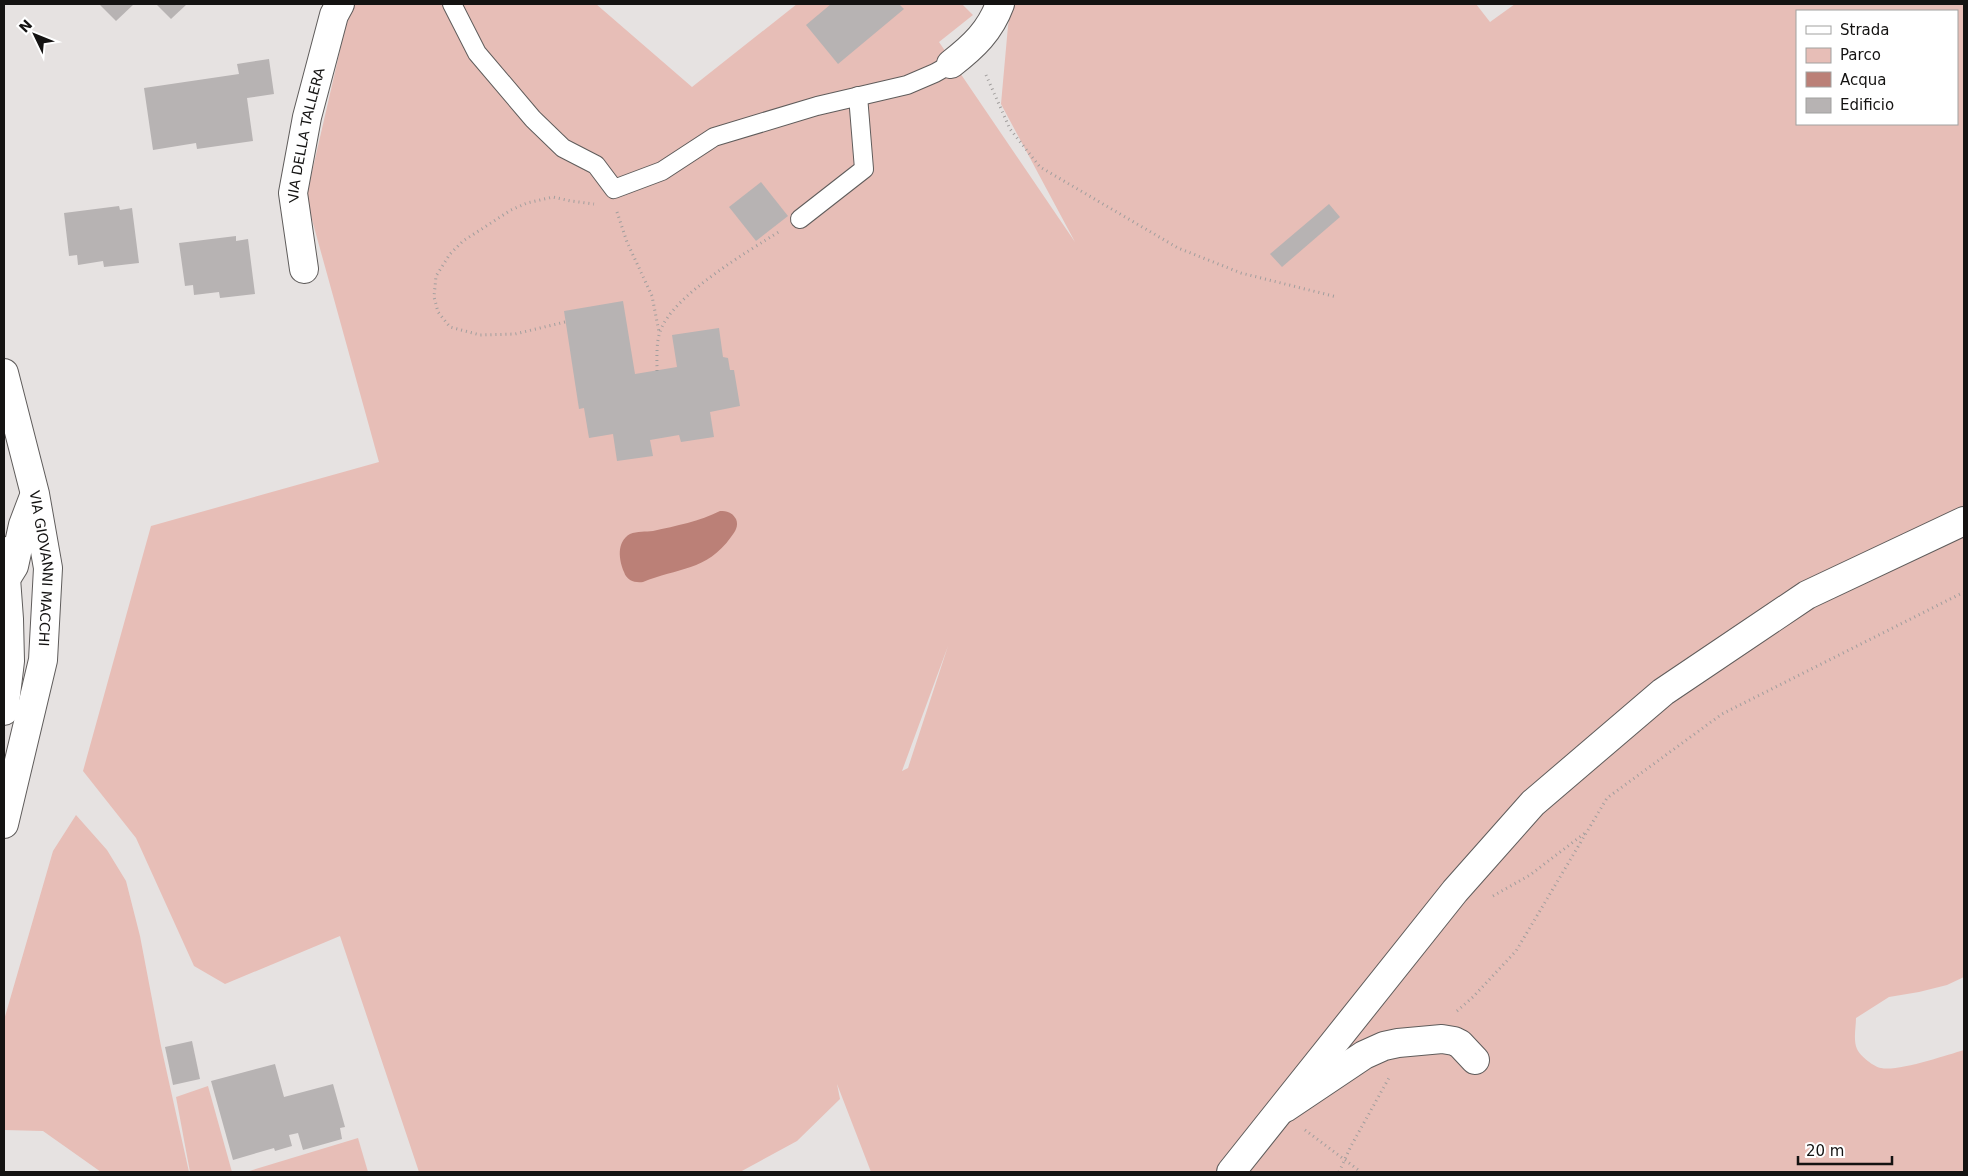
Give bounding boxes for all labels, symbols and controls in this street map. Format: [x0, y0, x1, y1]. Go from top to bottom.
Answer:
north arrow [10, 10, 60, 60]
legend [1796, 10, 1958, 125]
text: N [16, 16, 35, 36]
text: Strada [1840, 21, 1889, 39]
text: Parco [1840, 46, 1881, 64]
street label: VIA DELLA TALLERA [285, 65, 328, 204]
text: Acqua [1840, 71, 1886, 89]
text: Edificio [1840, 96, 1894, 114]
street label: VIA GIOVANNI MACCHI [27, 489, 57, 647]
scale bar [1798, 1134, 1892, 1166]
text: 20 m [1806, 1142, 1844, 1160]

